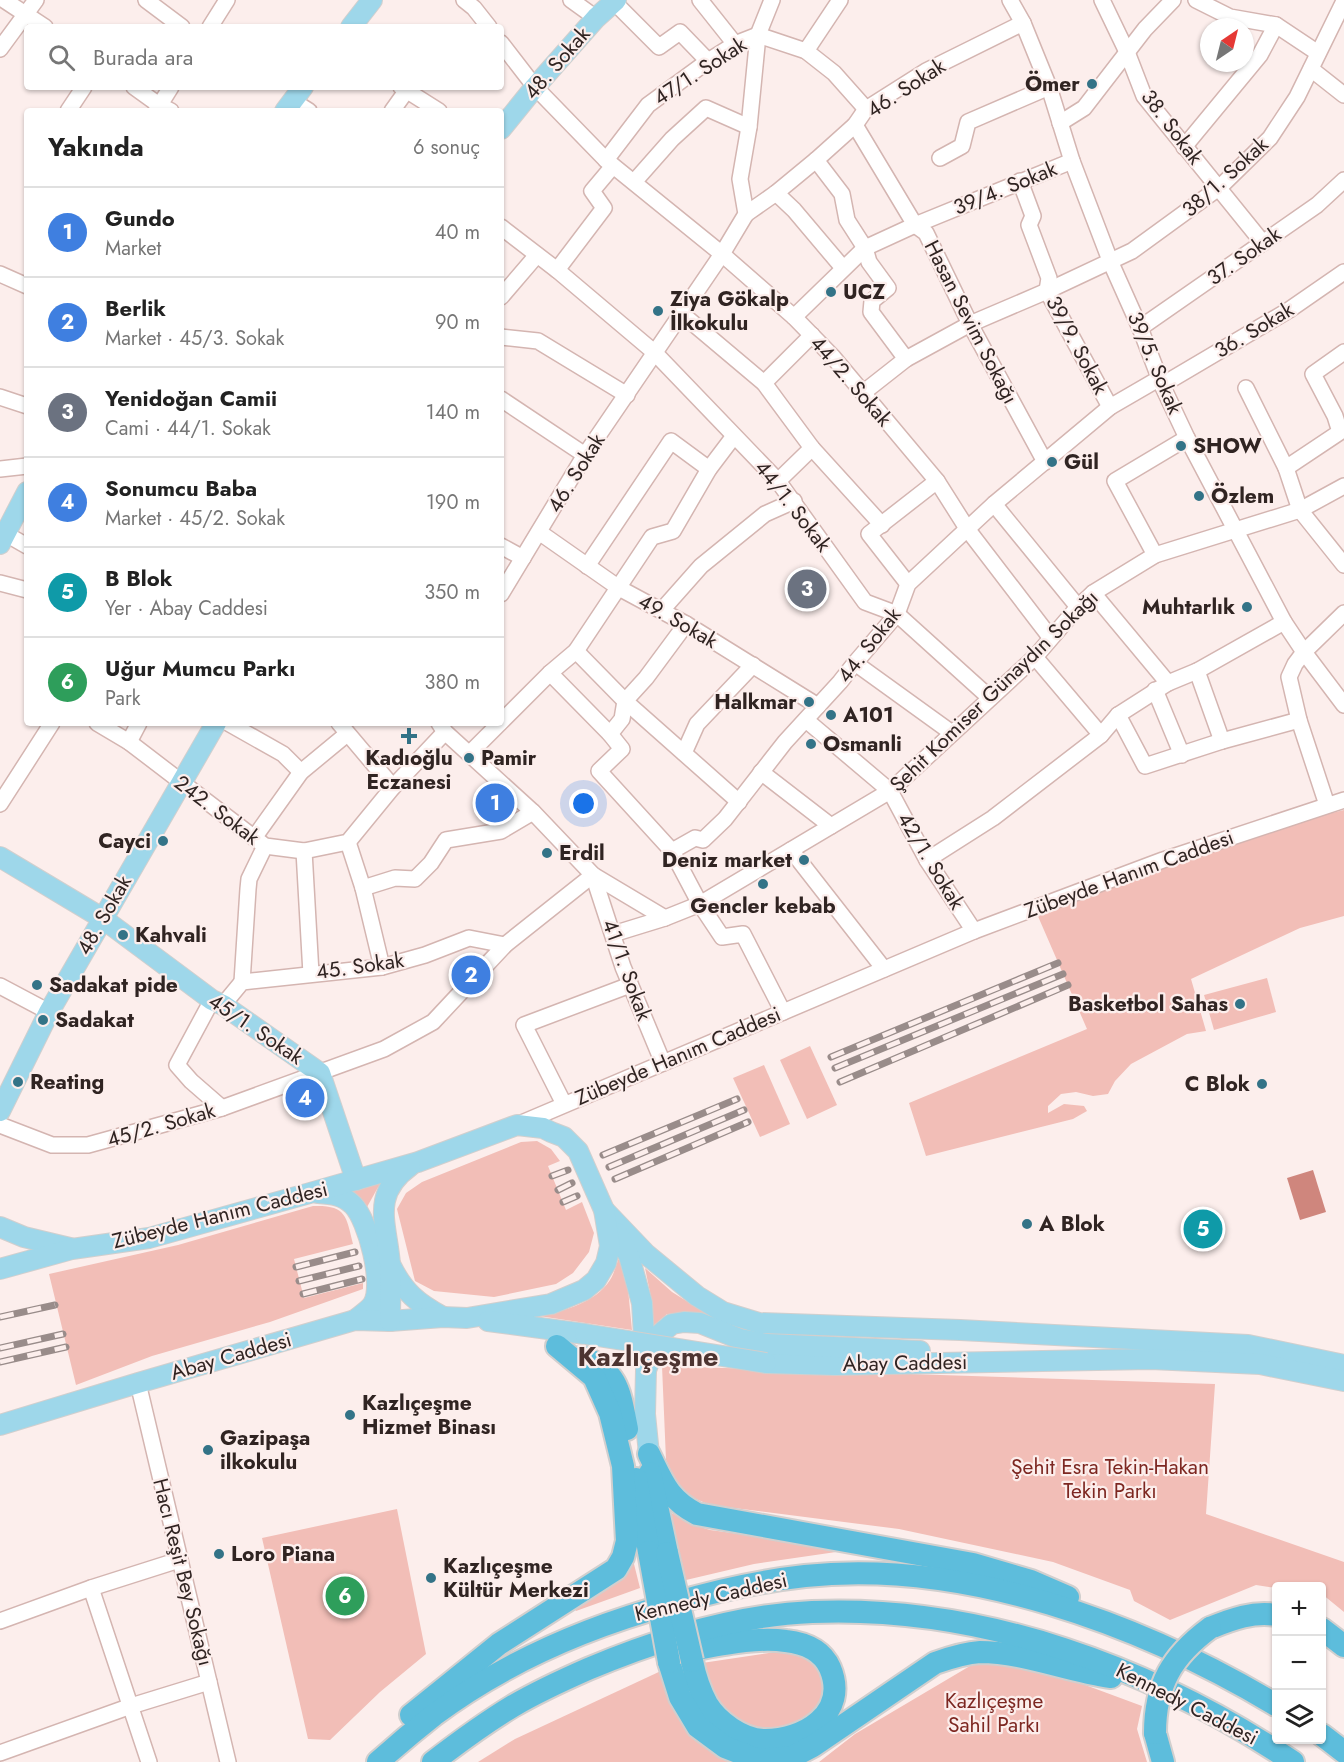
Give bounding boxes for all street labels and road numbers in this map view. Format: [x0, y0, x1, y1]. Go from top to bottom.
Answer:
street label: 48. Sokak [517, 20, 598, 106]
street label: 47/1. Sokak [648, 29, 753, 112]
street label: 46. Sokak [861, 51, 952, 125]
street label: 38. Sokak [1134, 83, 1211, 171]
street label: 38/1. Sokak [1175, 130, 1275, 224]
street label: 39/4. Sokak [949, 153, 1062, 222]
street label: 37. Sokak [1201, 219, 1288, 292]
street label: Hasan Sevim Sokağı [917, 235, 1025, 409]
street label: 39/9. Sokak [1038, 290, 1116, 400]
street label: 36. Sokak [1209, 294, 1300, 365]
street label: 39/5. Sokak [1120, 307, 1190, 420]
street label: 44/2. Sokak [803, 329, 899, 433]
street label: 46. Sokak [540, 427, 613, 518]
street label: 44/1. Sokak [748, 454, 839, 559]
street label: Şehit Komiser Günaydın Sokağı [883, 583, 1105, 799]
street label: 49. Sokak [633, 586, 724, 656]
street label: 44. Sokak [830, 600, 909, 689]
street label: 242. Sokak [168, 768, 267, 853]
street label: 42/1. Sokak [890, 807, 972, 916]
street label: Zübeyde Hanım Caddesi [1020, 822, 1238, 926]
street label: 48. Sokak [69, 869, 139, 960]
street label: 41/1. Sokak [595, 915, 659, 1026]
street label: 45. Sokak [314, 945, 407, 987]
street label: 45/1. Sokak [203, 986, 310, 1072]
street label: Zübeyde Hanım Caddesi [571, 999, 785, 1113]
street label: 45/2. Sokak [104, 1095, 219, 1155]
street label: Zübeyde Hanım Caddesi [109, 1174, 331, 1256]
street label: Abay Caddesi [167, 1324, 295, 1388]
street label: Abay Caddesi [842, 1347, 968, 1379]
street label: Hacı Reşit Bey Sokağı [145, 1475, 221, 1669]
street label: Kennedy Caddesi [632, 1565, 790, 1629]
street label: Kennedy Caddesi [1111, 1655, 1263, 1753]

